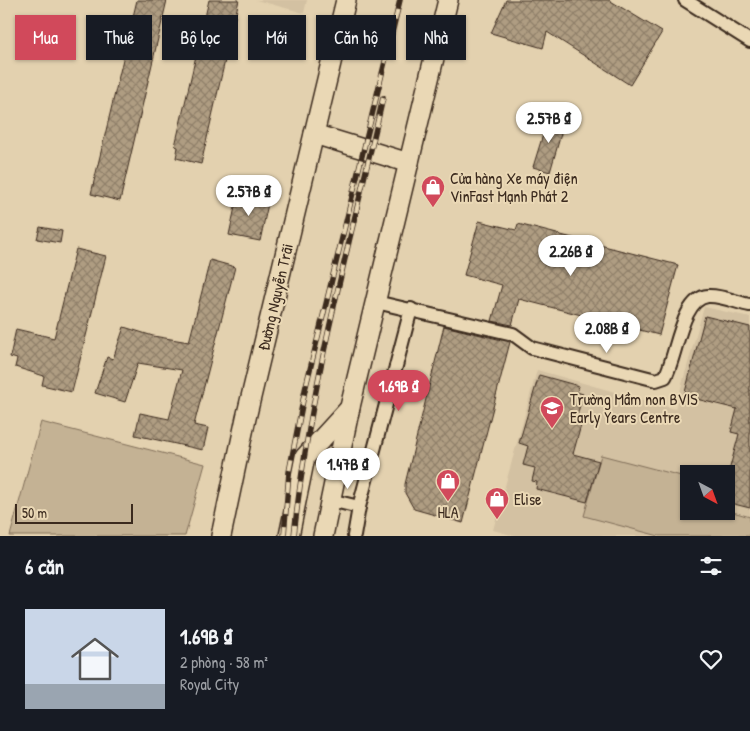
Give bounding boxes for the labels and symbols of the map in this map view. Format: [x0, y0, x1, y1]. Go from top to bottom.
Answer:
pin: 2.57B ₫ [503, 102, 595, 144]
place label: Cửa hàng Xe máy điện VinFast Mạnh Phát 2 [450, 167, 578, 207]
pin: 2.57B ₫ [203, 174, 295, 217]
shop icon: Cửa hàng Xe máy điện VinFast Mạnh Phát 2 [420, 174, 446, 208]
pin: 2.26B ₫ [525, 234, 617, 277]
street label: Đường Nguyễn Trãi [252, 241, 298, 353]
pin: 2.08B ₫ [561, 312, 653, 354]
pin: 1.69B ₫ [353, 370, 445, 412]
place label: Trường Mầm non BVIS Early Years Centre [570, 388, 698, 428]
school or university icon: Trường Mầm non BVIS Early Years Centre [539, 395, 565, 429]
pin: 1.47B ₫ [302, 448, 394, 490]
north arrow [680, 465, 735, 520]
shop icon: HLA [435, 468, 461, 502]
shop icon: Elise [484, 486, 510, 520]
place label: Elise [514, 488, 542, 510]
scale bar [15, 501, 132, 524]
place label: HLA [437, 501, 459, 523]

